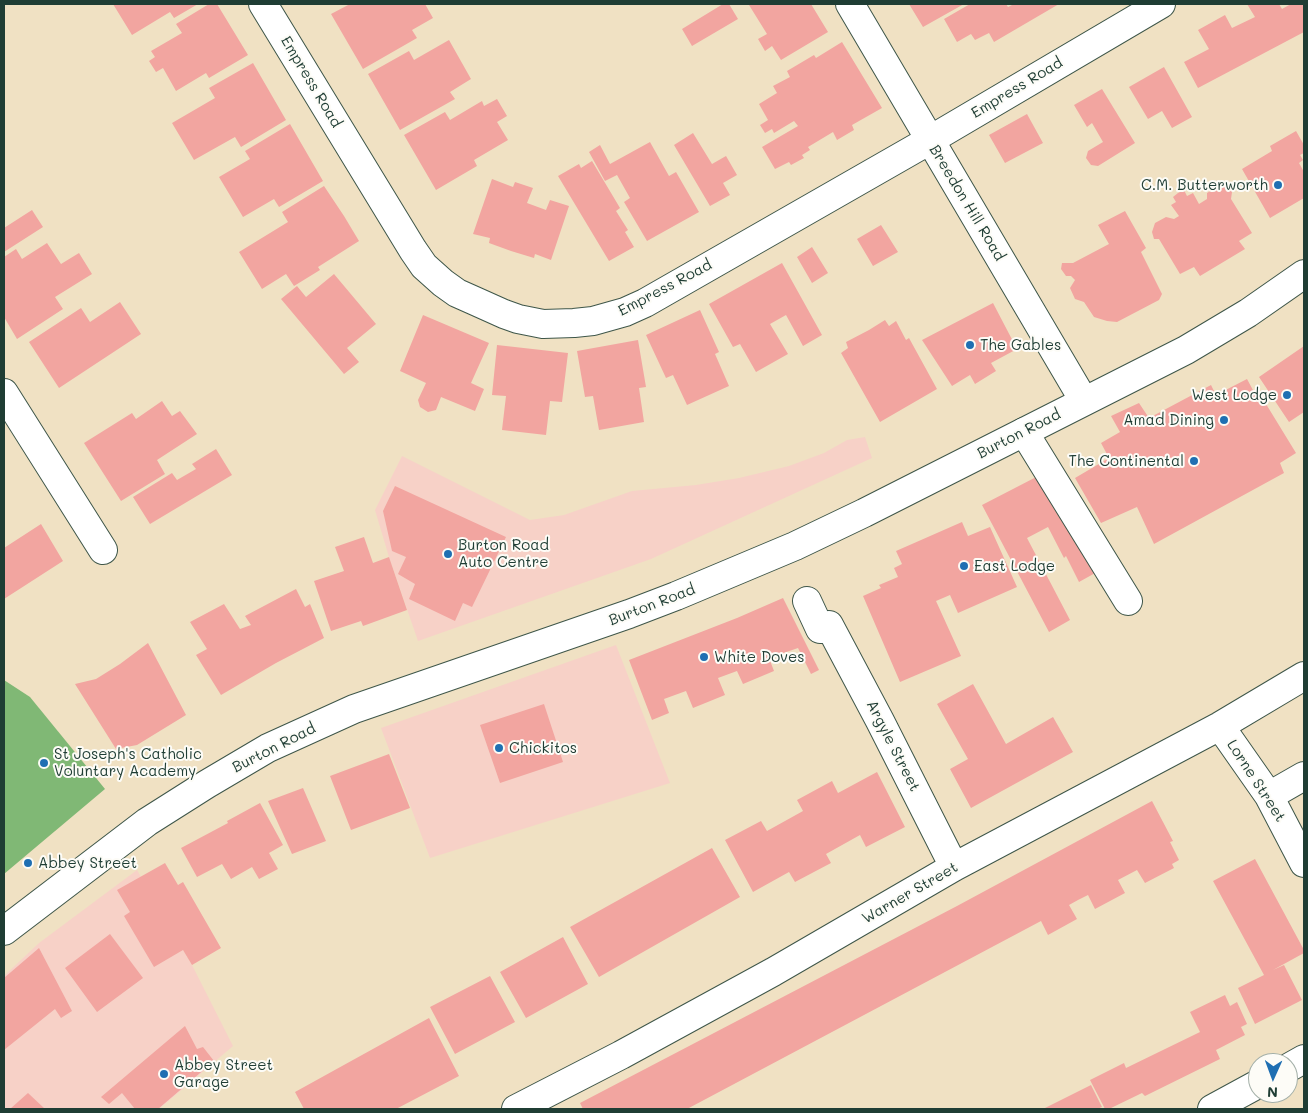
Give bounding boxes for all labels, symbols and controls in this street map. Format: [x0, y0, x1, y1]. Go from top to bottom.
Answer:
street label: Empress Road [277, 33, 345, 131]
street label: Empress Road [968, 54, 1066, 122]
street label: Breedon Hill Road [925, 142, 1009, 264]
place label: C.M. Butterworth [1141, 176, 1268, 194]
marker: C.M. Butterworth [1272, 179, 1284, 191]
street label: Empress Road [615, 256, 715, 320]
place label: The Gables [980, 336, 1061, 354]
marker: The Gables [964, 339, 976, 351]
place label: West Lodge [1192, 386, 1277, 404]
marker: West Lodge [1281, 389, 1293, 401]
street label: Burton Road [974, 405, 1064, 463]
place label: Amad Dining [1123, 411, 1214, 429]
marker: Amad Dining [1218, 414, 1230, 426]
place label: The Continental [1068, 452, 1184, 470]
marker: The Continental [1188, 455, 1200, 467]
place label: Burton Road Auto Centre [458, 536, 549, 571]
marker: Burton Road Auto Centre [442, 548, 454, 560]
place label: East Lodge [974, 557, 1055, 575]
marker: East Lodge [958, 560, 970, 572]
street label: Burton Road [606, 580, 698, 630]
place label: White Doves [714, 648, 805, 666]
marker: White Doves [698, 651, 710, 663]
street label: Argyle Street [862, 697, 924, 795]
street label: Burton Road [229, 719, 319, 777]
street label: Lorne Street [1223, 736, 1289, 826]
place label: Chickitos [509, 739, 577, 757]
marker: Chickitos [493, 742, 505, 754]
place label: St Joseph's Catholic Voluntary Academy [54, 745, 202, 780]
marker: St Joseph's Catholic Voluntary Academy [38, 757, 50, 769]
place label: Abbey Street [38, 854, 137, 872]
marker: Abbey Street [22, 857, 34, 869]
street label: Warner Street [859, 858, 961, 928]
north arrow [1248, 1053, 1298, 1103]
place label: Abbey Street Garage [174, 1056, 273, 1091]
marker: Abbey Street Garage [158, 1068, 170, 1080]
text: N [1267, 1083, 1278, 1102]

